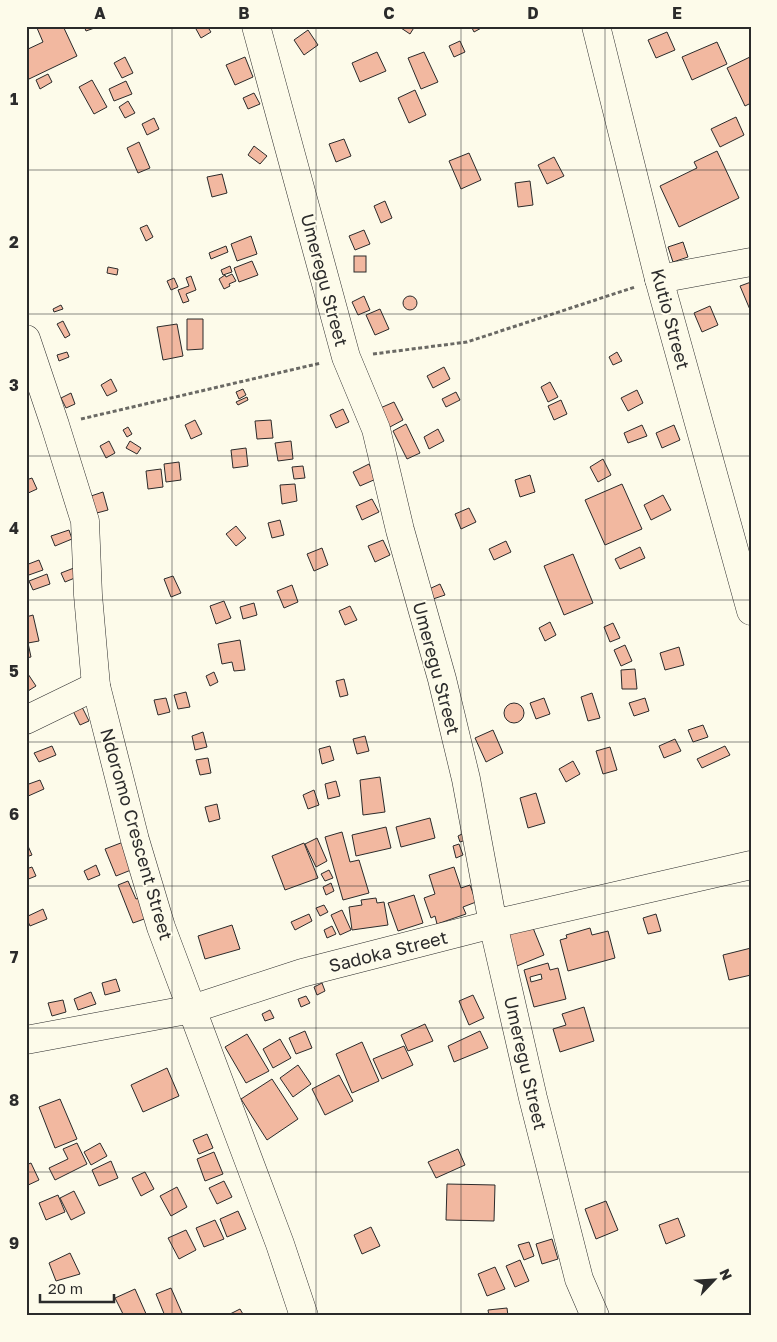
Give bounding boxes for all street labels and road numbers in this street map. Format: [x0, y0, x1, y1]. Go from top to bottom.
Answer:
street label: Umeregu Street [297, 211, 353, 349]
street label: Kutio Street [647, 266, 695, 372]
street label: Umeregu Street [409, 599, 465, 737]
street label: Ndoromo Crescent Street [96, 725, 178, 943]
street label: Sadoka Street [326, 926, 450, 976]
street label: Umeregu Street [500, 994, 552, 1132]

